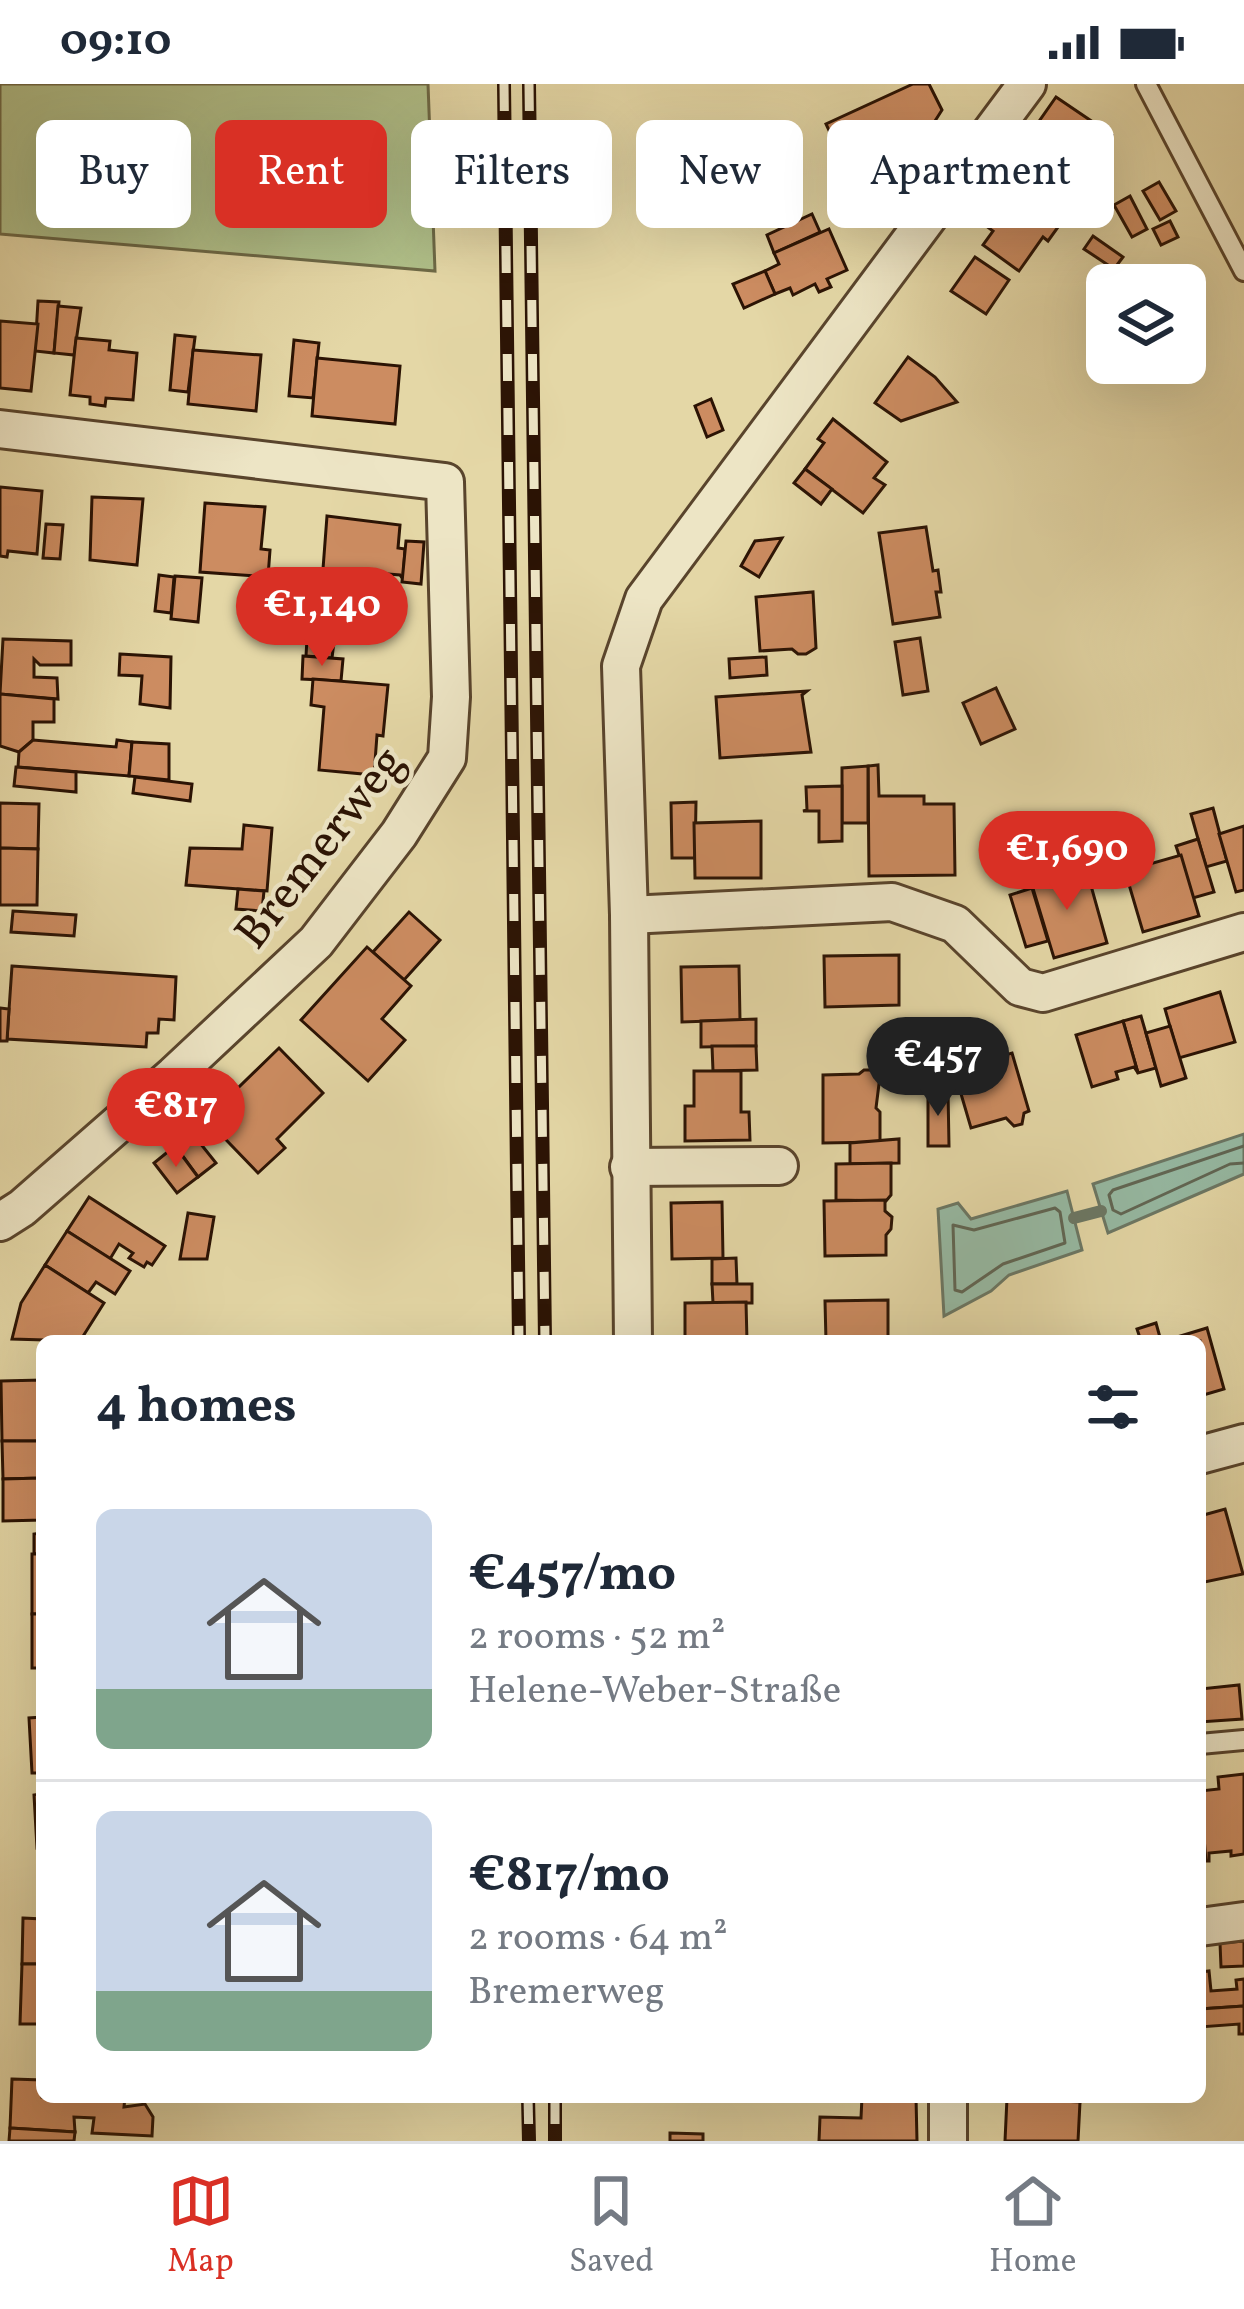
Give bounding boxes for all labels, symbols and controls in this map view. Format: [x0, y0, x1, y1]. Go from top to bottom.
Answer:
text: 09:10 [60, 11, 171, 74]
chip: Buy [36, 120, 191, 228]
chip: Rent [215, 120, 387, 228]
chip: Filters [411, 120, 612, 228]
chip: New [636, 120, 803, 228]
chip: Apartment [827, 120, 1114, 228]
map controls [1086, 264, 1206, 384]
button: layers [1086, 264, 1206, 384]
pin: €1,140 [224, 567, 420, 669]
text: €1,140 [263, 579, 381, 633]
street label: Bremerweg [221, 733, 422, 965]
pin: €1,690 [969, 811, 1165, 913]
text: €1,690 [1005, 823, 1129, 877]
pin: €457 [867, 1017, 1009, 1119]
text: €457 [893, 1029, 983, 1083]
pin: €817 [105, 1068, 247, 1170]
text: €817 [134, 1080, 218, 1134]
text: 4 homes [96, 1372, 297, 1443]
icon: filters [1080, 1374, 1146, 1440]
text: €457/mo [468, 1540, 676, 1611]
icon: home [192, 1557, 336, 1701]
text: 2 rooms · 52 m² [468, 1611, 725, 1665]
text: Helene-Weber-Straße [468, 1665, 841, 1719]
text: €817/mo [468, 1841, 670, 1912]
icon: home [192, 1859, 336, 2003]
text: 2 rooms · 64 m² [468, 1912, 728, 1966]
text: Bremerweg [468, 1966, 665, 2020]
tab: Map [168, 2168, 234, 2286]
tab: Saved [569, 2168, 654, 2286]
tab: Home [989, 2168, 1076, 2286]

